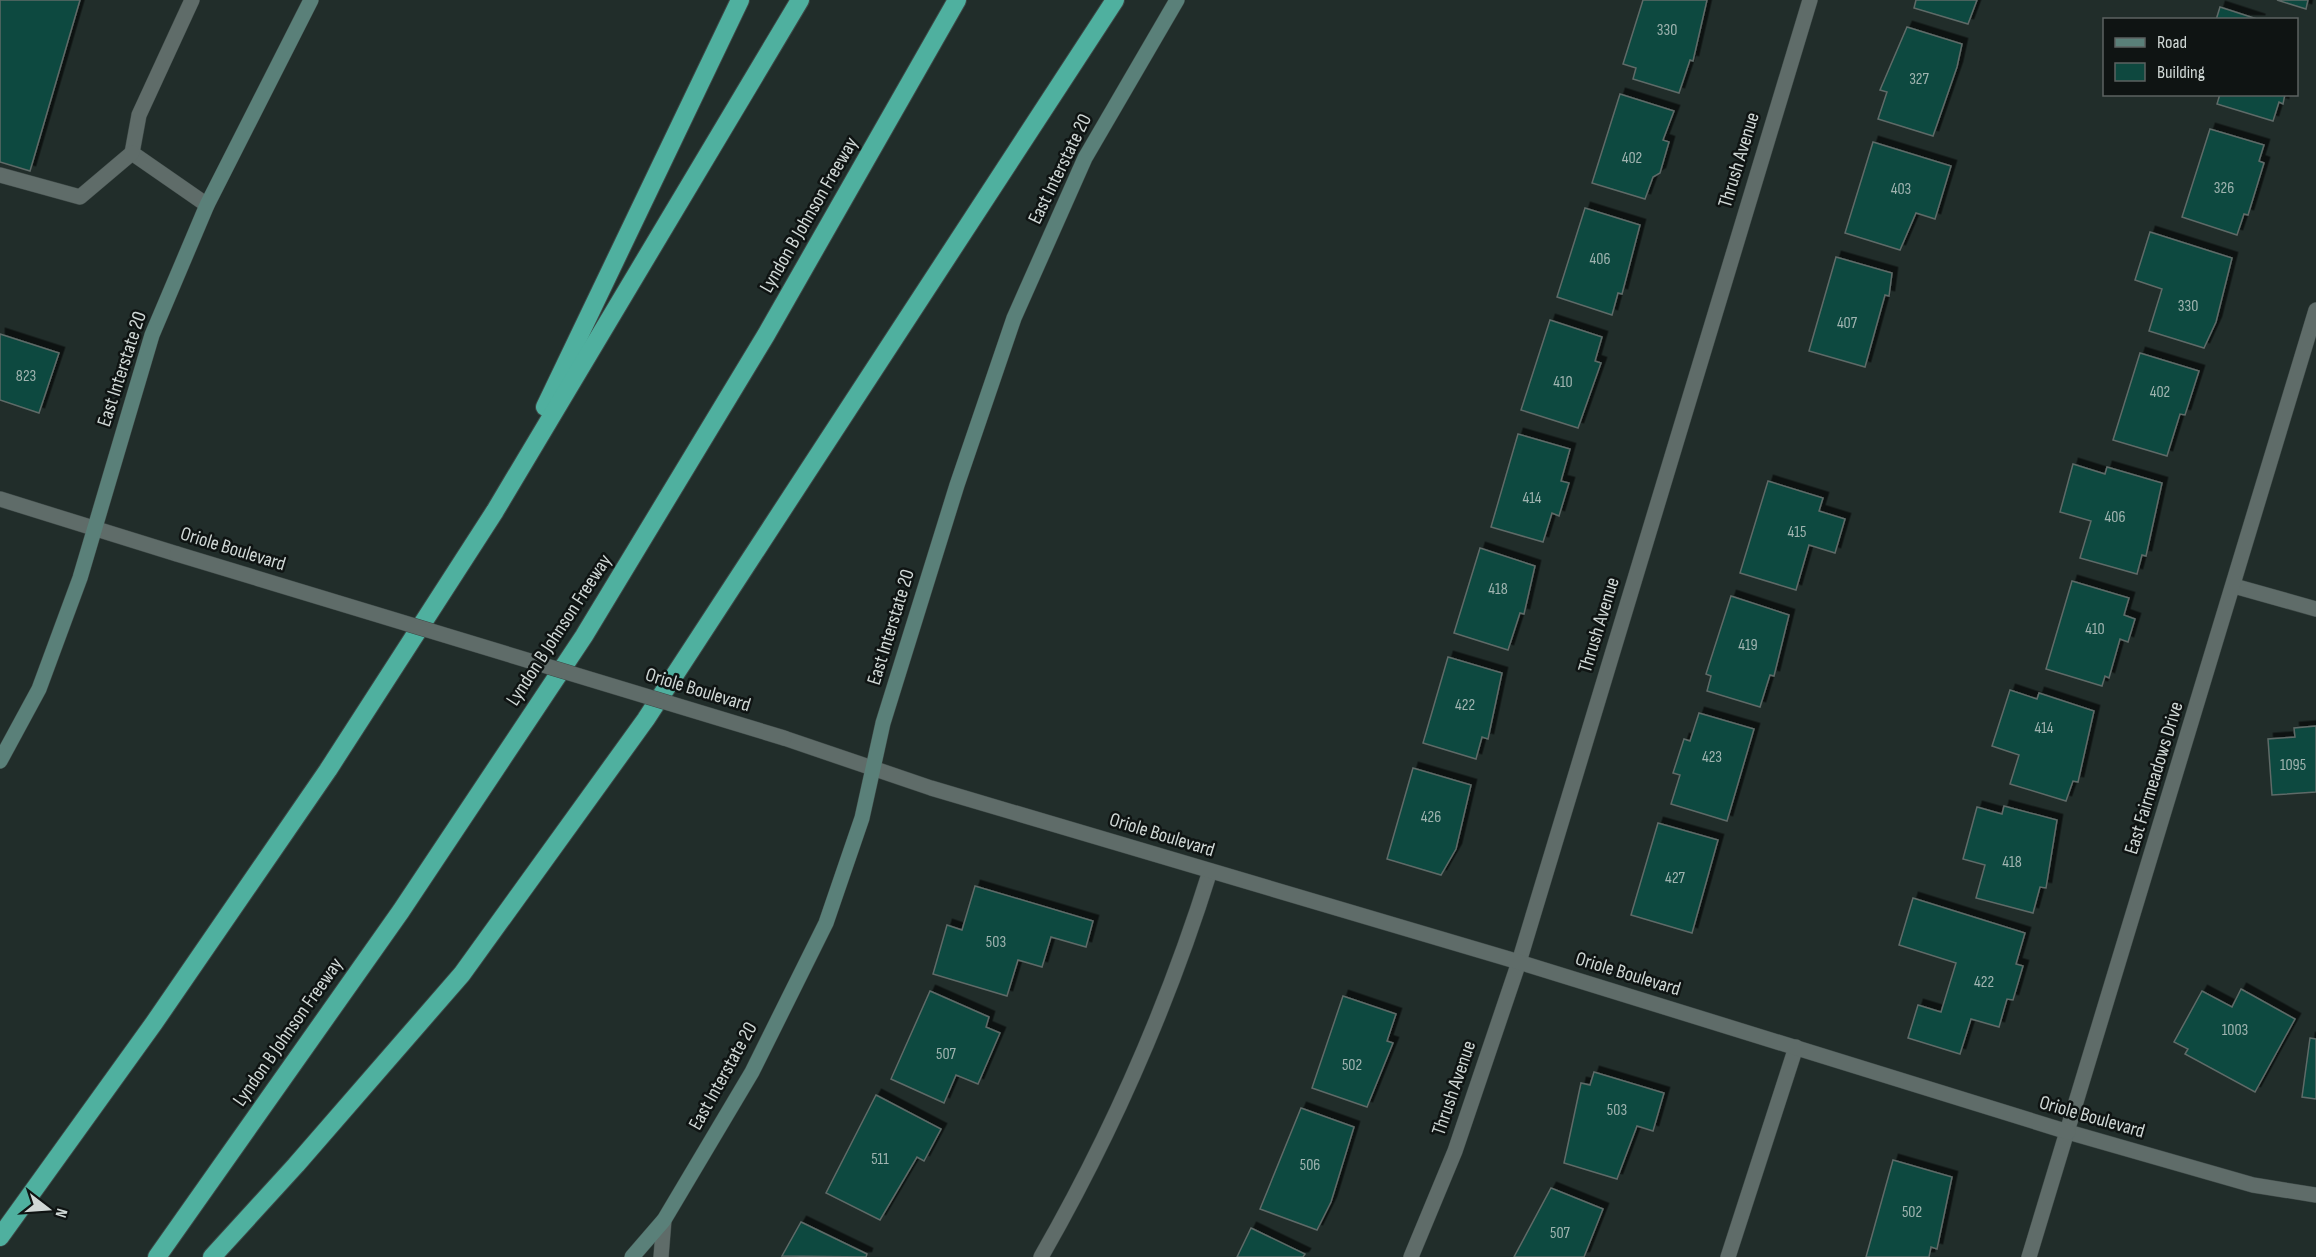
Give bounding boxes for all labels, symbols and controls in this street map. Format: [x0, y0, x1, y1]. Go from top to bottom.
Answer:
legend [2103, 18, 2298, 96]
house number: 330 [1657, 21, 1677, 40]
text: Road [2157, 32, 2187, 53]
text: Building [2157, 62, 2205, 83]
house number: 327 [1909, 70, 1929, 89]
street label: Thrush Avenue [1713, 109, 1765, 211]
street label: East Interstate 20 [1023, 110, 1097, 228]
street label: Lyndon B Johnson Freeway [755, 133, 863, 297]
house number: 402 [1622, 149, 1642, 168]
house number: 326 [2214, 179, 2234, 198]
house number: 403 [1891, 180, 1911, 199]
house number: 406 [1590, 250, 1610, 269]
house number: 330 [2178, 297, 2198, 316]
street label: East Interstate 20 [92, 308, 152, 430]
house number: 407 [1837, 314, 1858, 333]
house number: 823 [16, 367, 36, 386]
house number: 410 [1553, 373, 1573, 392]
house number: 402 [2150, 383, 2170, 402]
house number: 414 [1522, 489, 1542, 508]
house number: 406 [2105, 508, 2125, 527]
street label: Oriole Boulevard [178, 522, 288, 576]
house number: 415 [1788, 523, 1806, 542]
street label: Lyndon B Johnson Freeway [501, 550, 617, 710]
street label: East Interstate 20 [862, 566, 920, 688]
street label: Thrush Avenue [1573, 574, 1625, 676]
house number: 418 [1488, 580, 1508, 599]
house number: 410 [2085, 620, 2105, 639]
house number: 419 [1738, 636, 1758, 655]
street label: Oriole Boulevard [643, 663, 753, 717]
house number: 422 [1455, 696, 1475, 715]
street label: East Fairmeadows Drive [2119, 699, 2189, 857]
house number: 414 [2034, 719, 2054, 738]
house number: 423 [1702, 748, 1722, 767]
house number: 1095 [2280, 756, 2306, 775]
street label: Oriole Boulevard [1107, 808, 1217, 862]
house number: 426 [1421, 808, 1441, 827]
house number: 418 [2002, 853, 2022, 872]
house number: 427 [1665, 869, 1685, 888]
house number: 503 [986, 933, 1006, 952]
street label: Oriole Boulevard [1573, 947, 1683, 1001]
street label: Lyndon B Johnson Freeway [228, 953, 348, 1111]
house number: 422 [1974, 973, 1994, 992]
street label: East Interstate 20 [684, 1018, 762, 1134]
house number: 1003 [2222, 1021, 2248, 1040]
street label: Thrush Avenue [1427, 1038, 1481, 1138]
house number: 507 [936, 1045, 957, 1064]
house number: 502 [1342, 1056, 1362, 1075]
street label: Oriole Boulevard [2036, 1090, 2148, 1144]
house number: 503 [1607, 1101, 1627, 1120]
house number: 511 [871, 1150, 889, 1169]
house number: 506 [1300, 1156, 1320, 1175]
north arrow [18, 1179, 78, 1239]
house number: 502 [1902, 1203, 1922, 1222]
text: N [51, 1206, 71, 1220]
house number: 507 [1550, 1224, 1571, 1243]

